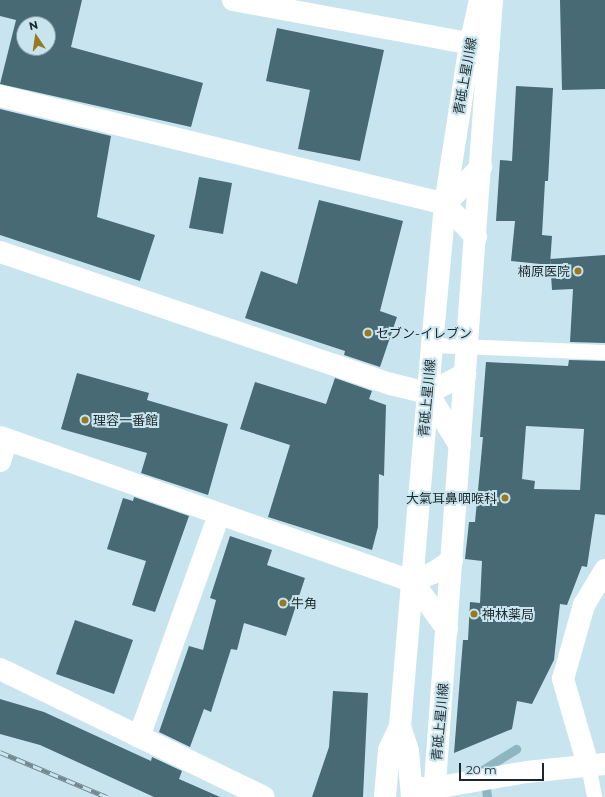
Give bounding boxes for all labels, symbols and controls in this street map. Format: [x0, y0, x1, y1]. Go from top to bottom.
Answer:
north arrow [16, 16, 56, 56]
text: N [28, 17, 39, 33]
street label: 青砥上星川線 [451, 36, 479, 116]
place label: 楠原医院 [518, 263, 570, 279]
marker: 楠原医院 [573, 266, 583, 276]
place label: セブン-イレブン [376, 325, 472, 341]
marker: セブン-イレブン [363, 328, 373, 338]
street label: 青砥上星川線 [416, 358, 438, 438]
place label: 理容一番館 [93, 412, 158, 428]
marker: 理容一番館 [80, 415, 90, 425]
place label: 大氣耳鼻咽喉科 [406, 490, 497, 506]
marker: 大氣耳鼻咽喉科 [500, 493, 510, 503]
place label: 牛角 [291, 595, 317, 611]
marker: 牛角 [278, 598, 288, 608]
place label: 神林薬局 [482, 606, 534, 622]
marker: 神林薬局 [469, 609, 479, 619]
street label: 青砥上星川線 [429, 682, 451, 762]
scale bar [461, 755, 546, 781]
text: 20 m [466, 762, 497, 777]

